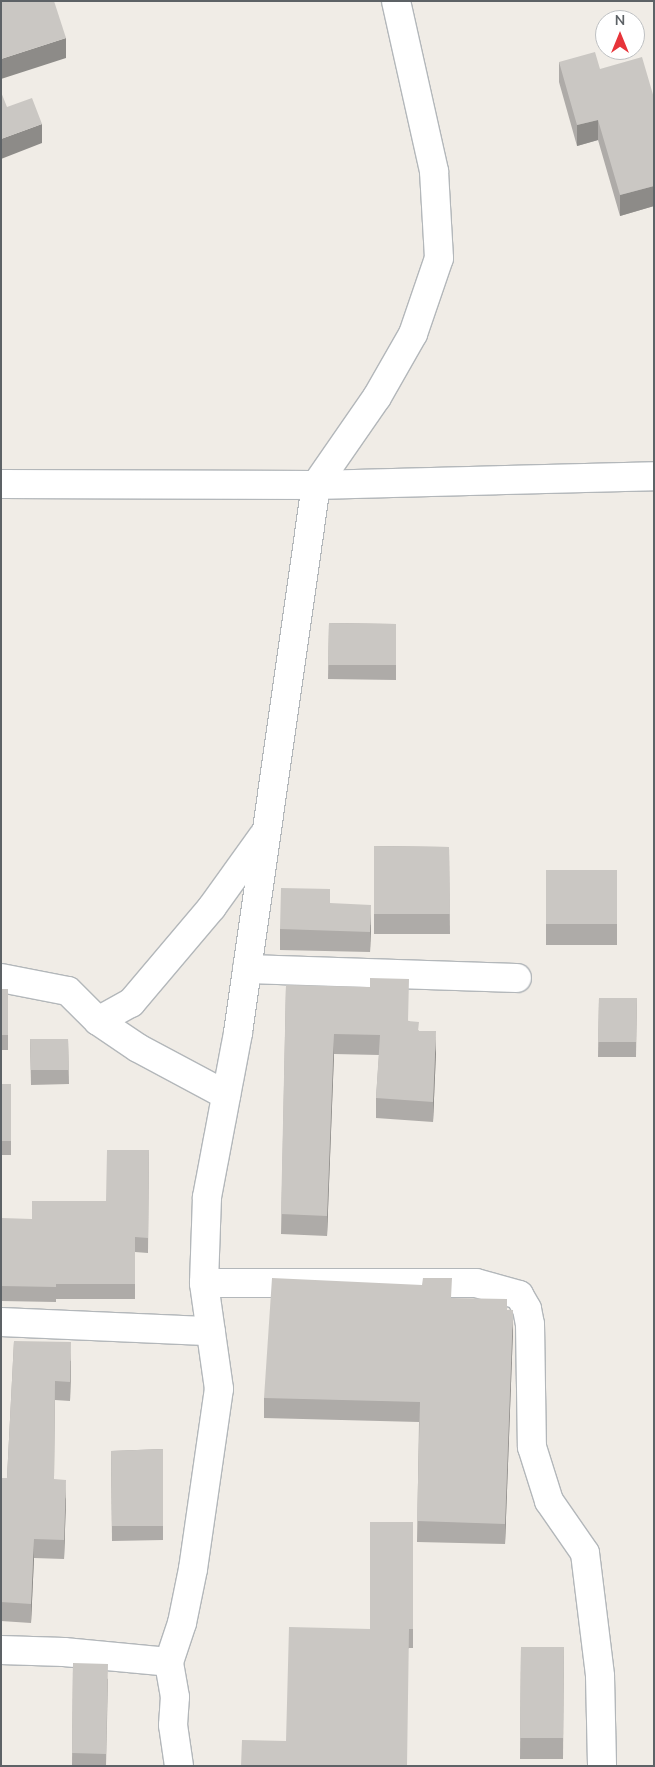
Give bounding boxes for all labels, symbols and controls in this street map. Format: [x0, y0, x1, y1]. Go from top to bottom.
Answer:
north arrow [595, 10, 645, 60]
text: N [615, 11, 625, 30]

